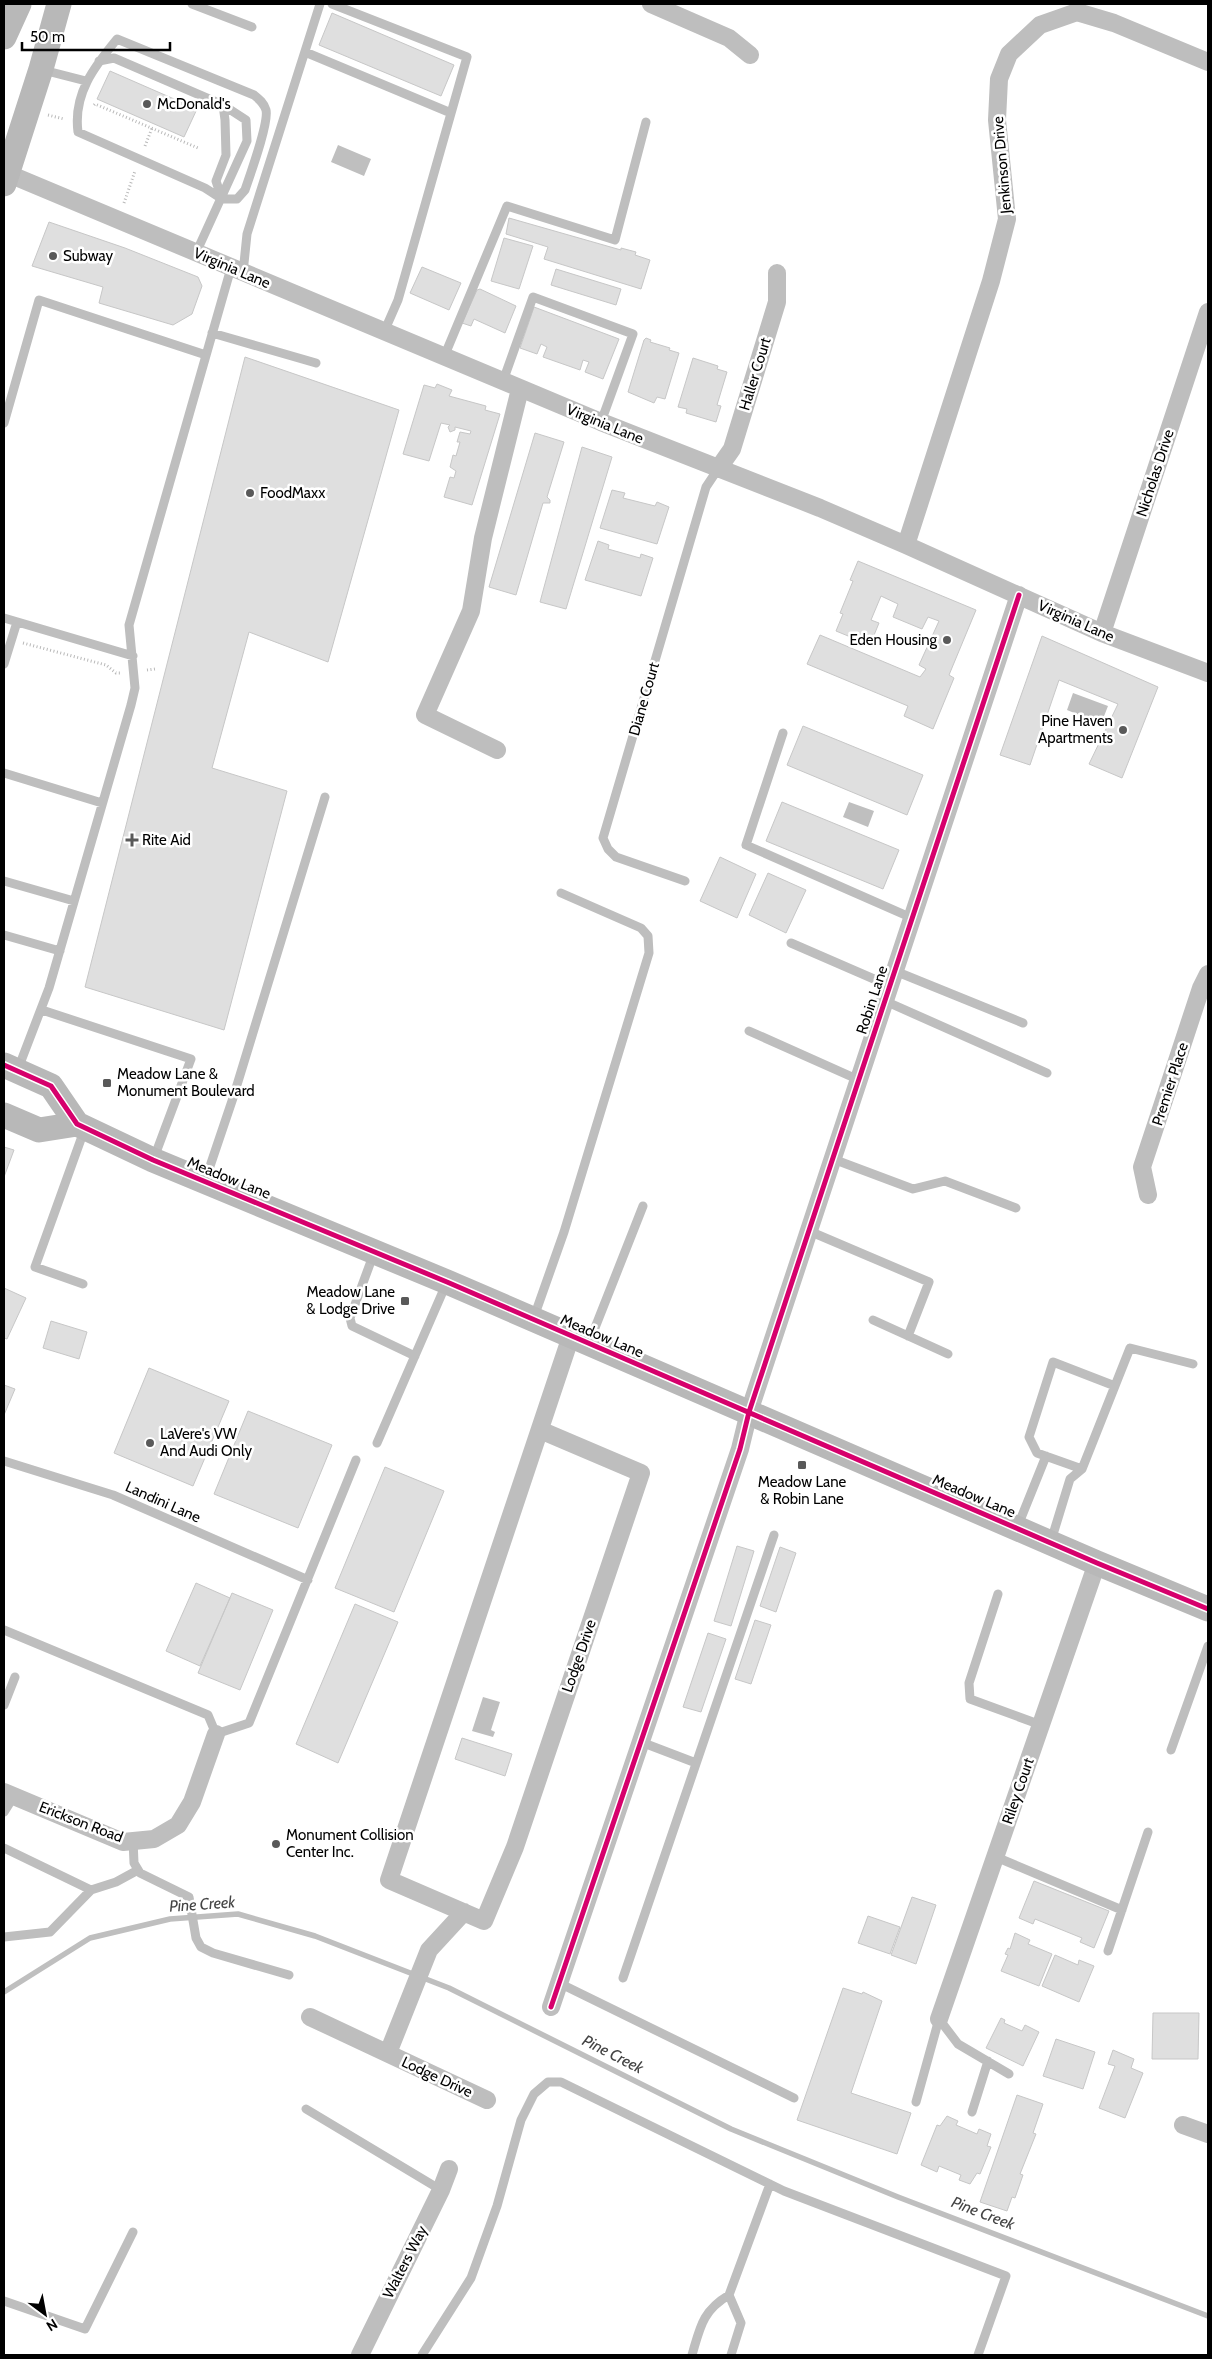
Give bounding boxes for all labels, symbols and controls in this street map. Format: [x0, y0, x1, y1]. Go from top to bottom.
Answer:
scale bar [22, 20, 170, 52]
text: 50 m [30, 28, 65, 46]
place label: McDonald's [157, 95, 231, 113]
marker: McDonald's [141, 98, 153, 110]
street label: Jenkinson Drive [989, 115, 1015, 216]
street label: Virginia Lane [191, 244, 273, 292]
place label: Subway [63, 247, 113, 265]
marker: Subway [47, 250, 59, 262]
street label: Haller Court [735, 335, 775, 413]
street label: Virginia Lane [564, 400, 646, 448]
street label: Nicholas Drive [1132, 427, 1178, 519]
place label: FoodMaxx [260, 484, 325, 502]
marker: FoodMaxx [244, 487, 256, 499]
street label: Virginia Lane [1035, 596, 1117, 646]
place label: Eden Housing [849, 631, 938, 649]
marker: Eden Housing [941, 634, 953, 646]
street label: Diane Court [625, 660, 663, 738]
place label: Pine Haven Apartments [1038, 712, 1113, 747]
marker: Pine Haven Apartments [1117, 724, 1129, 736]
place label: Rite Aid [142, 831, 191, 849]
marker: Rite Aid [126, 834, 138, 846]
street label: Robin Lane [852, 963, 892, 1037]
street label: Premier Place [1148, 1040, 1192, 1128]
place label: Meadow Lane & Monument Boulevard [117, 1065, 255, 1100]
marker: Meadow Lane & Monument Boulevard [101, 1077, 113, 1089]
street label: Meadow Lane [185, 1153, 274, 1203]
place label: Meadow Lane & Lodge Drive [306, 1283, 395, 1318]
marker: Meadow Lane & Lodge Drive [399, 1295, 411, 1307]
street label: Meadow Lane [558, 1310, 646, 1362]
place label: LaVere's VW And Audi Only [160, 1425, 252, 1460]
marker: LaVere's VW And Audi Only [144, 1437, 156, 1449]
marker: Meadow Lane & Robin Lane [796, 1459, 808, 1471]
street label: Meadow Lane [930, 1470, 1018, 1522]
place label: Meadow Lane & Robin Lane [758, 1473, 847, 1508]
street label: Landini Lane [123, 1477, 204, 1527]
street label: Lodge Drive [558, 1617, 600, 1695]
street label: Riley Court [998, 1755, 1038, 1827]
street label: Erickson Road [37, 1798, 125, 1846]
place label: Monument Collision Center Inc. [286, 1826, 414, 1861]
marker: Monument Collision Center Inc. [270, 1838, 282, 1850]
water label: Pine Creek [168, 1892, 237, 1916]
water label: Pine Creek [579, 2031, 648, 2078]
street label: Lodge Drive [399, 2053, 476, 2101]
water label: Pine Creek [949, 2192, 1018, 2234]
street label: Walters Way [379, 2222, 431, 2301]
north arrow [20, 2289, 70, 2339]
text: N [43, 2315, 61, 2335]

